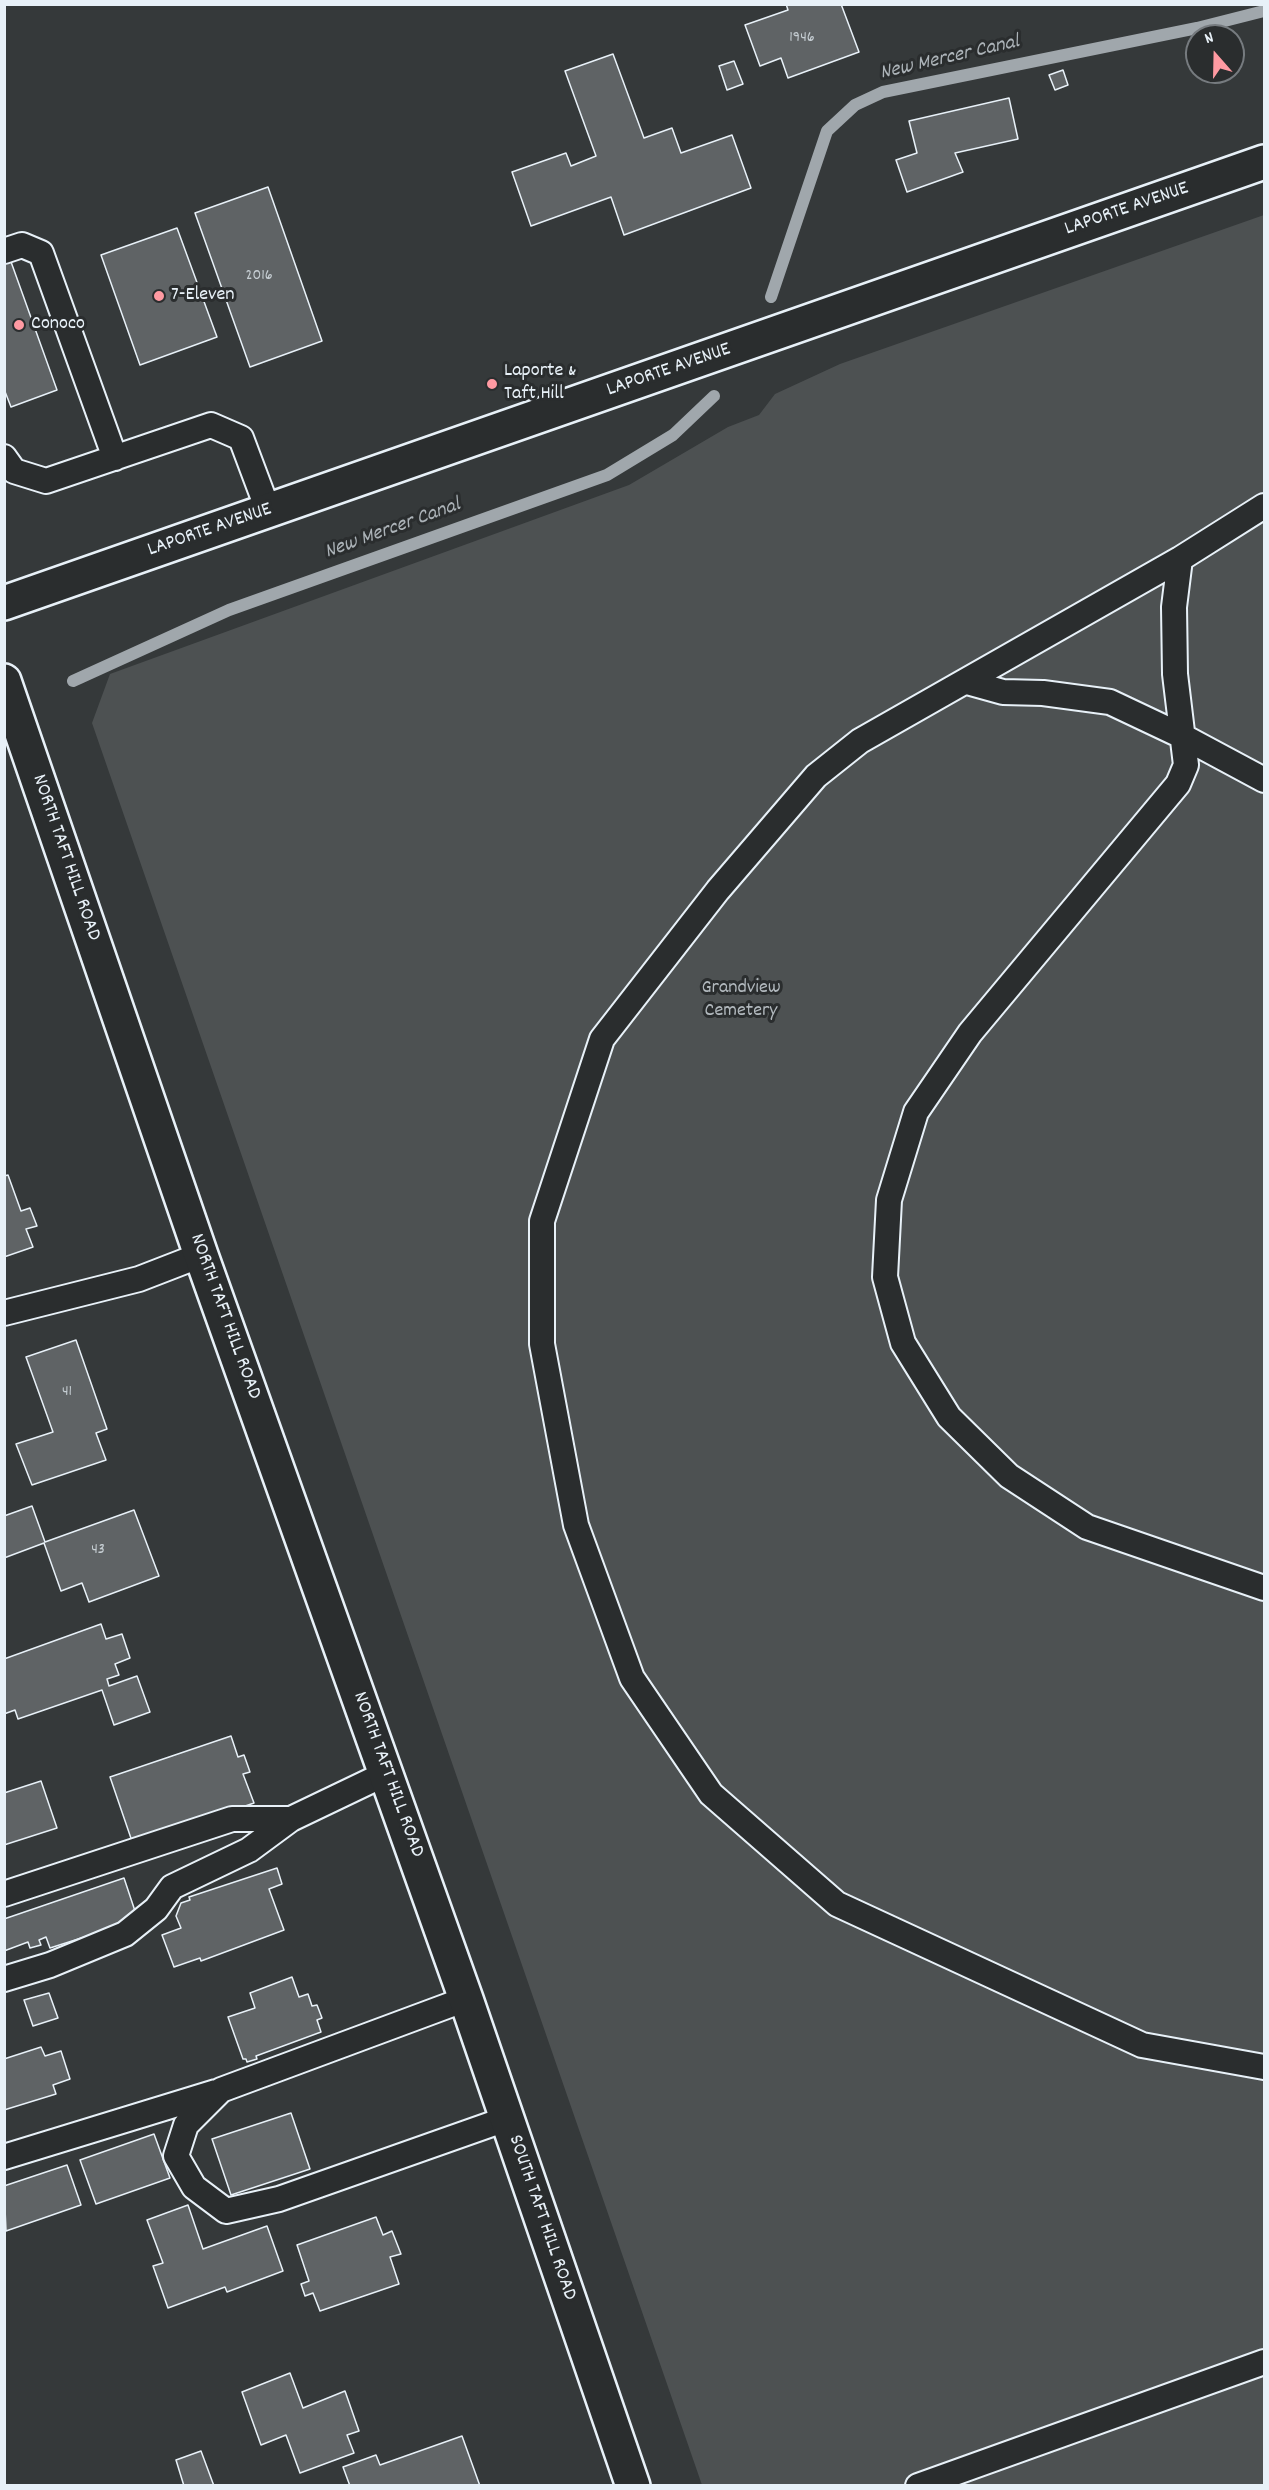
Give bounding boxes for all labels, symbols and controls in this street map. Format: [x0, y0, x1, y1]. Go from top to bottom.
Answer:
north arrow [1185, 24, 1245, 84]
text: N [1202, 26, 1217, 51]
house number: 1946 [789, 29, 815, 49]
water label: New Mercer Canal [878, 31, 1022, 87]
street label: LAPORTE AVENUE [1062, 178, 1192, 242]
house number: 2016 [245, 267, 273, 287]
place label: 7-Eleven [171, 284, 235, 308]
marker: 7-Eleven [152, 289, 166, 303]
place label: Conoco [31, 313, 85, 337]
marker: Conoco [12, 318, 26, 332]
street label: LAPORTE AVENUE [604, 339, 734, 403]
place label: Laporte & Taft Hill [504, 360, 577, 407]
marker: Laporte & Taft Hill [485, 377, 499, 391]
water label: New Mercer Canal [322, 494, 464, 566]
street label: LAPORTE AVENUE [145, 499, 275, 563]
street label: NORTH TAFT HILL ROAD [25, 772, 105, 944]
park label: Grandview Cemetery [701, 977, 781, 1024]
street label: NORTH TAFT HILL ROAD [183, 1231, 265, 1403]
house number: 41 [62, 1383, 72, 1403]
house number: 43 [91, 1541, 105, 1561]
street label: NORTH TAFT HILL ROAD [346, 1689, 428, 1861]
street label: SOUTH TAFT HILL ROAD [501, 2132, 581, 2304]

